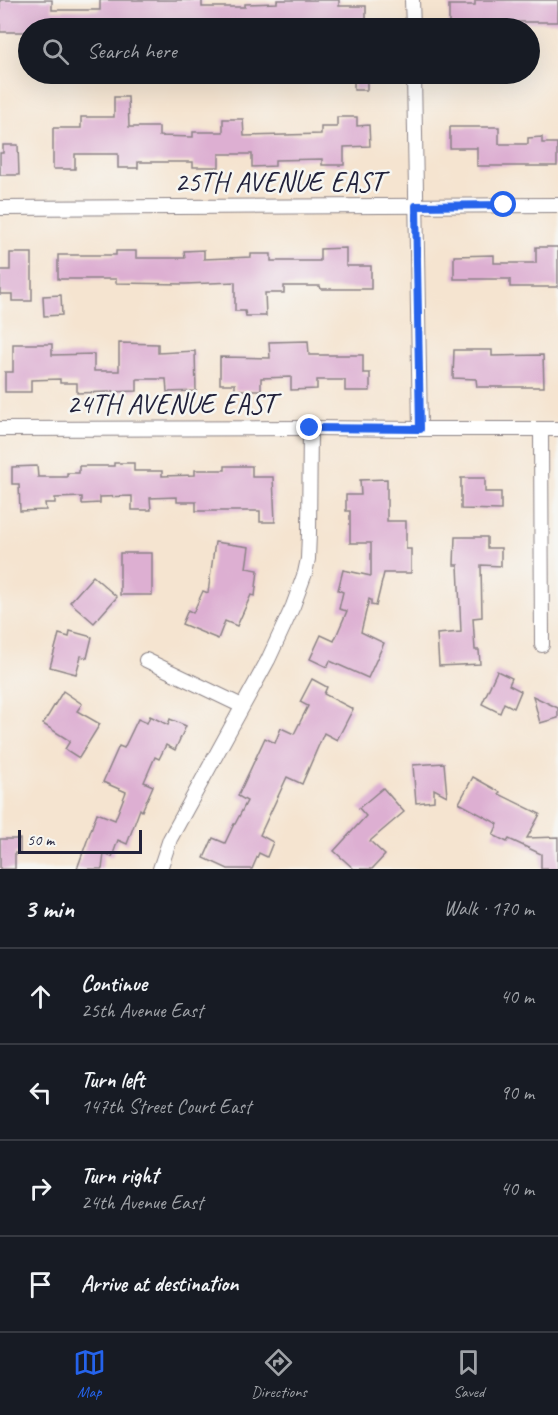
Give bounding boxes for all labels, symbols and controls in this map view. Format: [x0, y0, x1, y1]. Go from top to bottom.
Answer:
search box [18, 18, 540, 84]
icon: search [39, 35, 72, 68]
text: Search here [87, 37, 177, 65]
street label: 25TH AVENUE EAST [175, 164, 391, 199]
route start [490, 191, 516, 217]
street label: 24TH AVENUE EAST [67, 386, 283, 421]
route end [296, 414, 322, 440]
scale bar [18, 827, 142, 854]
text: 50 m [27, 830, 54, 850]
text: 3 min [24, 892, 74, 925]
text: Walk · 170 m [444, 896, 534, 921]
text: Continue [81, 970, 147, 998]
icon: ahead [24, 980, 57, 1013]
text: 40 m [500, 984, 534, 1009]
text: 25th Avenue East [81, 998, 203, 1023]
text: Turn left [81, 1066, 145, 1094]
icon: left [24, 1076, 57, 1109]
text: 90 m [500, 1080, 534, 1105]
text: 147th Street Court East [81, 1094, 251, 1119]
text: Turn right [81, 1162, 158, 1190]
icon: right [24, 1172, 57, 1205]
text: 40 m [500, 1176, 534, 1201]
text: 24th Avenue East [81, 1190, 203, 1215]
icon: arrive [24, 1268, 57, 1301]
text: Arrive at destination [81, 1270, 238, 1298]
tab: Map [73, 1346, 106, 1402]
tab: Directions [251, 1346, 307, 1402]
tab: Saved [452, 1346, 485, 1402]

